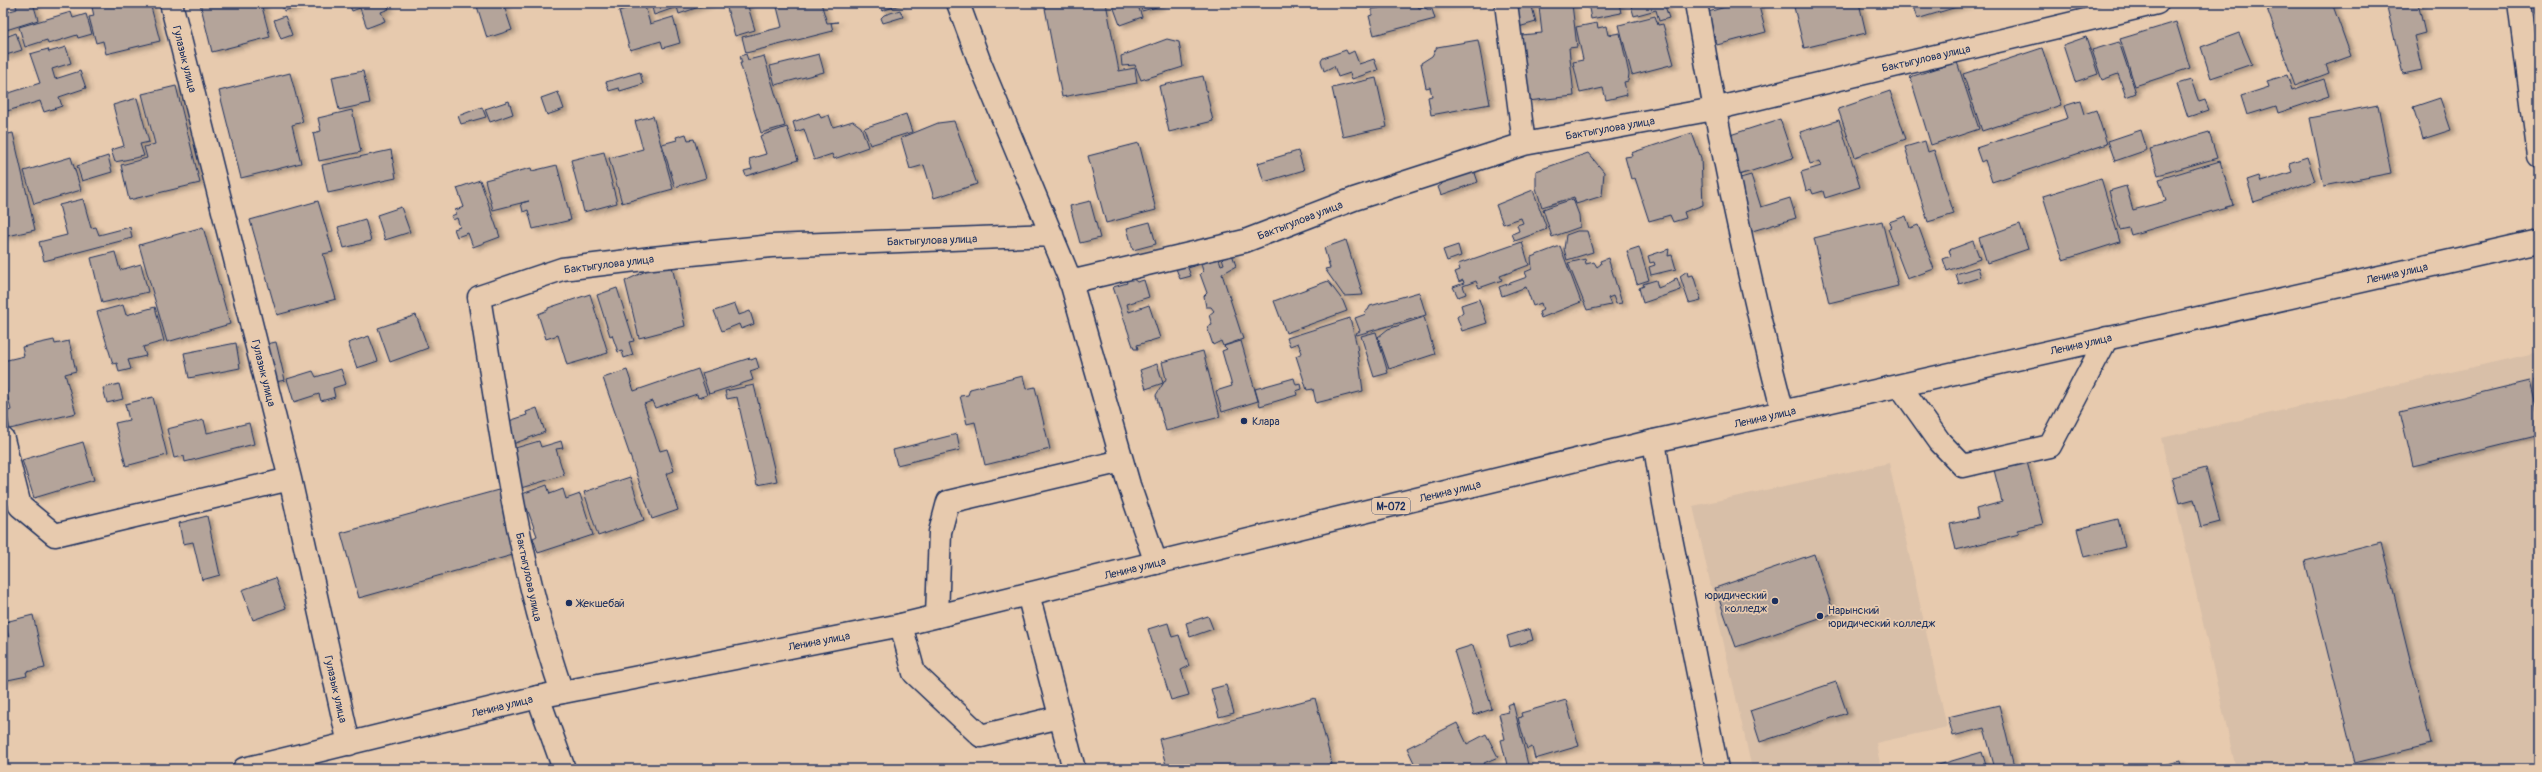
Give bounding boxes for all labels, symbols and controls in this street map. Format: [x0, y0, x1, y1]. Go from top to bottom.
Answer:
street label: Гулазык улица [170, 24, 199, 94]
street label: Бактыгулова улица [1881, 42, 1972, 75]
street label: Бактыгулова улица [1564, 114, 1656, 143]
street label: Бактыгулова улица [1256, 198, 1345, 243]
street label: Бактыгулова улица [887, 232, 977, 249]
street label: Бактыгулова улица [563, 253, 655, 276]
street label: Ленина улица [2364, 260, 2429, 287]
street label: Ленина улица [2048, 331, 2113, 358]
street label: Гулазык улица [249, 338, 278, 408]
street label: Ленина улица [1732, 404, 1797, 431]
place label: Клара [1252, 415, 1280, 428]
marker: Клара [1239, 416, 1249, 426]
street label: Ленина улица [1417, 478, 1482, 506]
road number: М-072 [1372, 498, 1410, 514]
street label: Бактыгулова улица [513, 532, 544, 623]
street label: Ленина улица [1102, 555, 1167, 583]
place label: юридический колледж [1704, 589, 1767, 615]
marker: юридический колледж [1770, 596, 1780, 606]
place label: Жекшебай [575, 597, 625, 610]
marker: Жекшебай [564, 598, 574, 608]
place label: Нарынский юридический колледж [1828, 604, 1935, 630]
marker: Нарынский юридический колледж [1815, 611, 1825, 621]
street label: Ленина улица [786, 629, 851, 654]
street label: Гулазык улица [321, 654, 350, 724]
street label: Ленина улица [469, 693, 534, 721]

